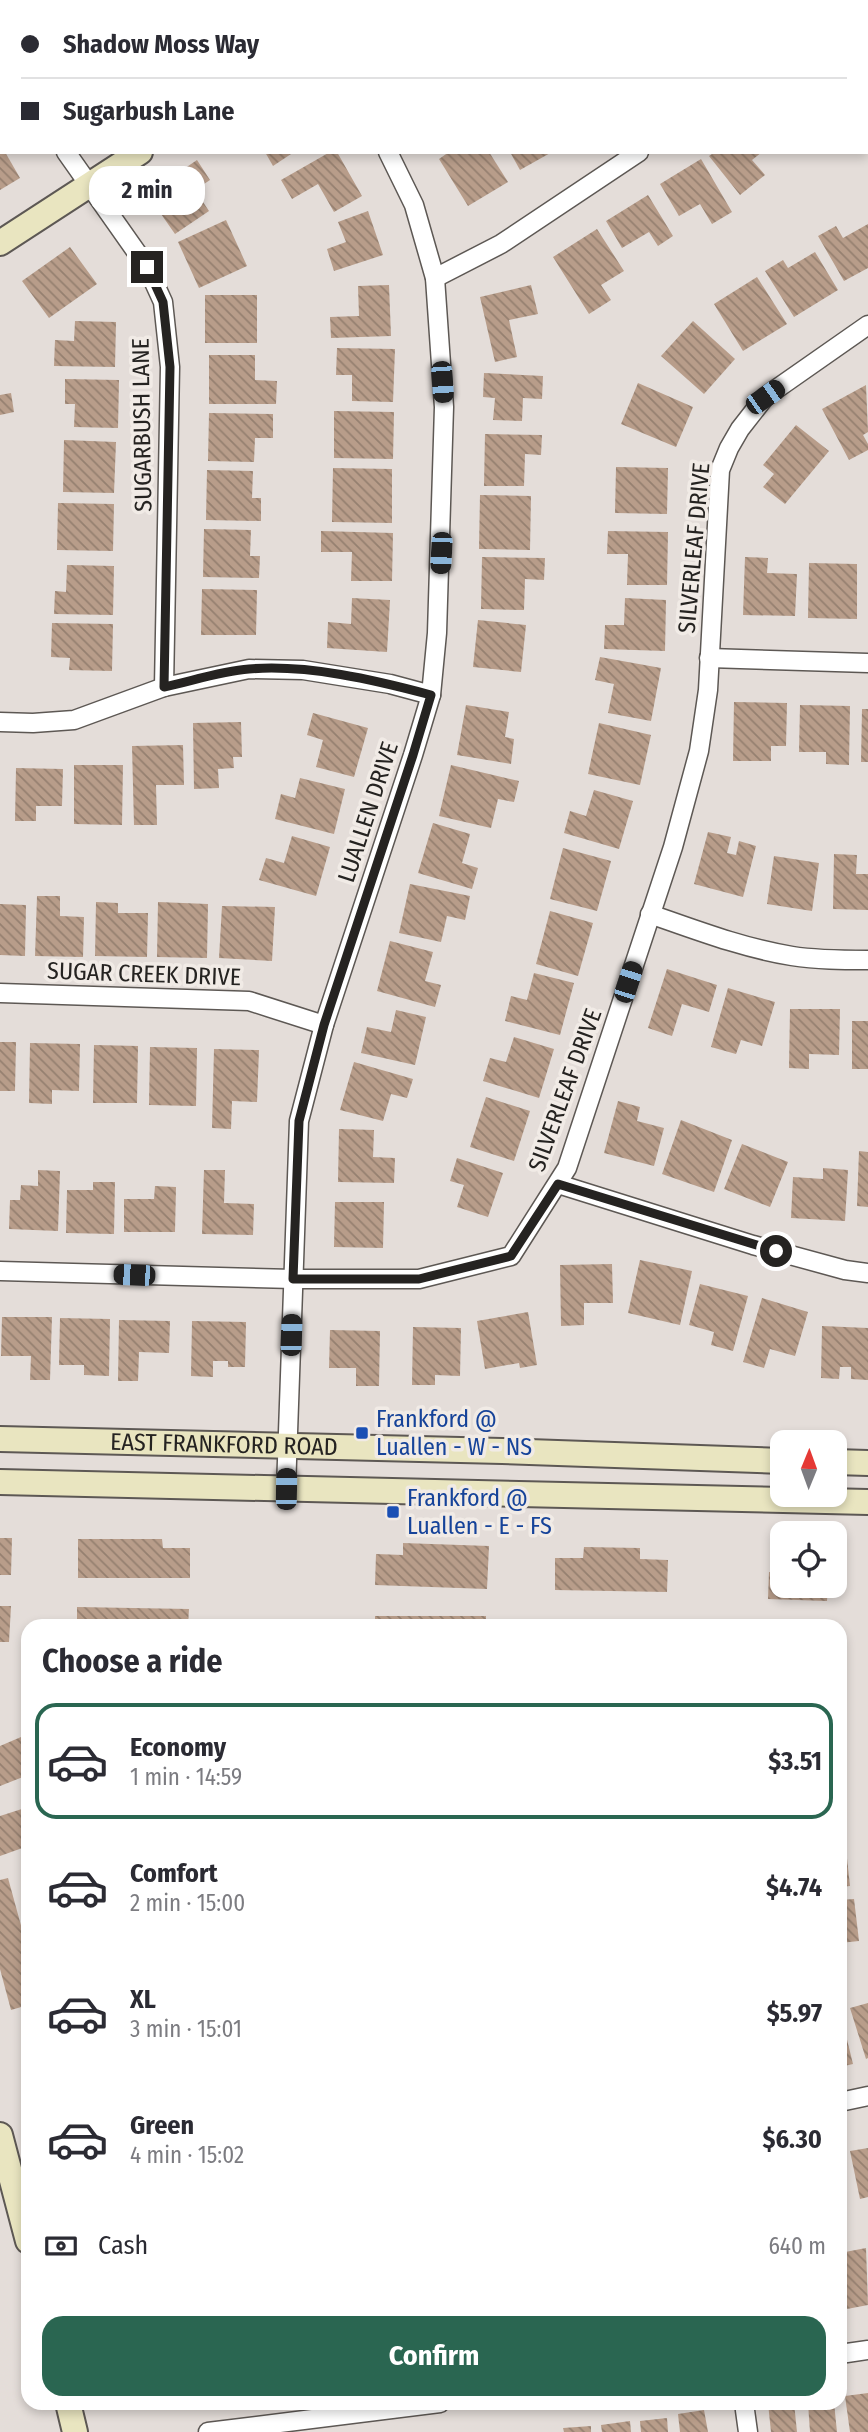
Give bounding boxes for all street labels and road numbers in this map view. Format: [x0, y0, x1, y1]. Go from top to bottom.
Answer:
street label: SUGARBUSH LANE [126, 338, 158, 512]
street label: SILVERLEAF DRIVE [673, 462, 715, 634]
street label: LUALLEN DRIVE [332, 738, 404, 886]
street label: SUGAR CREEK DRIVE [47, 957, 241, 991]
street label: SILVERLEAF DRIVE [523, 1005, 607, 1175]
street label: EAST FRANKFORD ROAD [110, 1428, 338, 1461]

